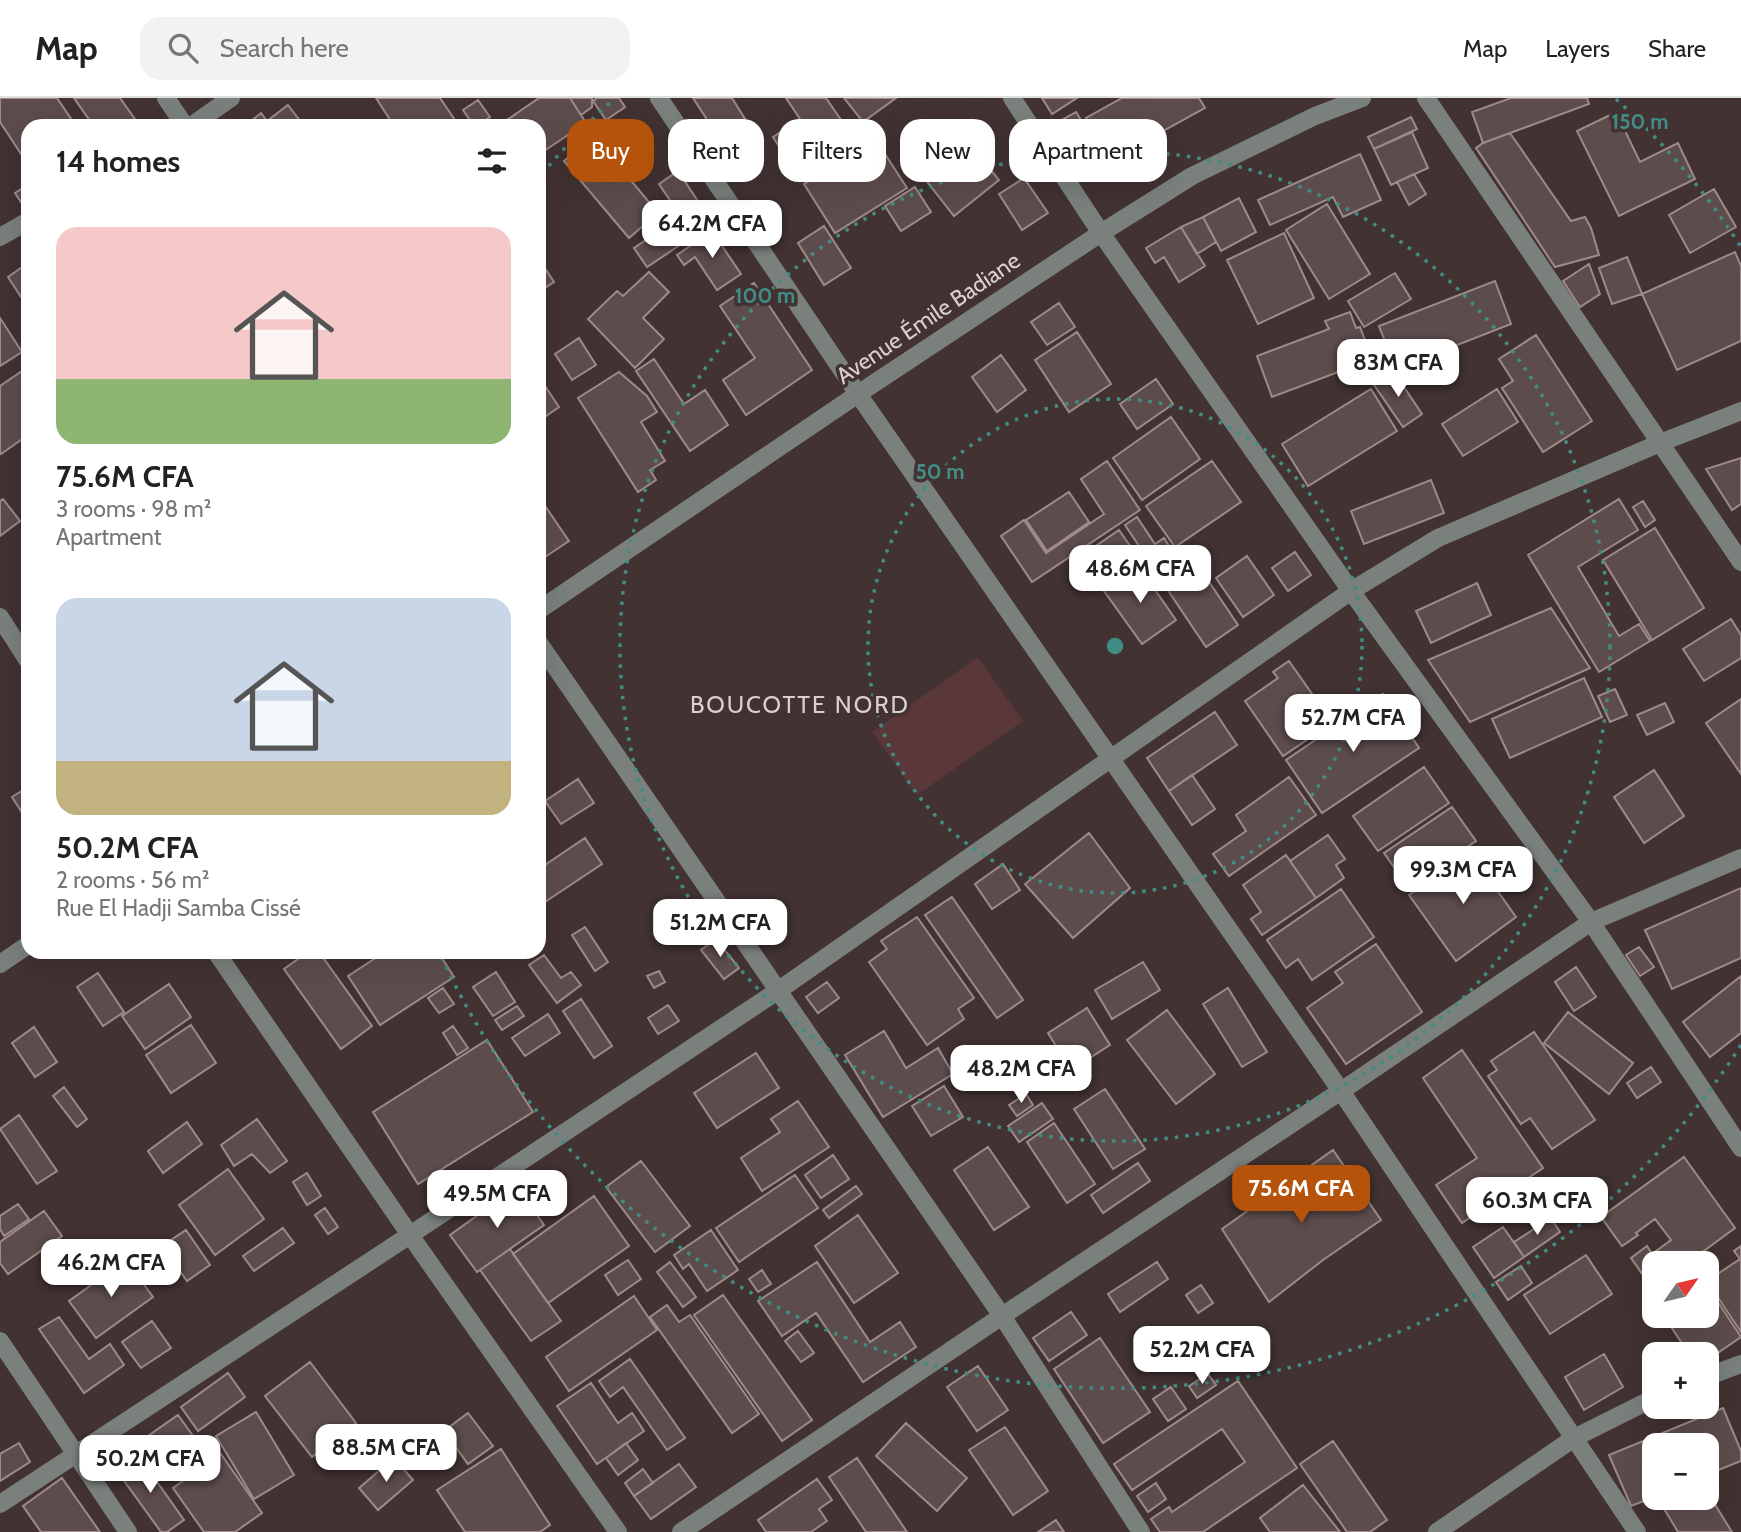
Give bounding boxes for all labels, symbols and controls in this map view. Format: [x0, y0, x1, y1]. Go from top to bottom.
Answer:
search box [140, 17, 630, 80]
text: Map [35, 28, 98, 68]
icon: search [164, 29, 202, 67]
text: Search here [220, 32, 349, 64]
text: Map [1463, 34, 1507, 63]
text: Layers [1545, 34, 1610, 63]
text: Share [1648, 34, 1706, 63]
text: 150 m [1612, 109, 1668, 134]
chip: Buy [567, 119, 654, 182]
chip: Rent [668, 119, 764, 182]
chip: Filters [778, 119, 886, 182]
chip: New [900, 119, 995, 182]
chip: Apartment [1009, 119, 1167, 182]
icon: filters [473, 142, 511, 180]
text: 14 homes [56, 143, 180, 180]
pin: 64.2M CFA [632, 200, 792, 260]
text: 64.2M CFA [658, 209, 766, 237]
street label: Avenue Émile Badiane [830, 245, 1026, 390]
icon: home [221, 272, 347, 398]
text: 100 m [735, 283, 795, 308]
pin: 83M CFA [1333, 340, 1463, 399]
text: 83M CFA [1353, 348, 1443, 376]
text: 75.6M CFA [56, 458, 194, 495]
text: 50 m [915, 459, 965, 484]
text: 3 rooms · 98 m² [56, 495, 211, 523]
text: Apartment [56, 523, 161, 551]
pin: 48.6M CFA [1060, 546, 1220, 605]
text: 48.6M CFA [1085, 554, 1195, 582]
centre of rings [1103, 634, 1127, 658]
icon: home [221, 643, 347, 769]
district label: BOUCOTTE NORD [690, 690, 910, 719]
pin: 52.7M CFA [1273, 694, 1433, 754]
text: 52.7M CFA [1301, 703, 1405, 731]
text: 50.2M CFA [56, 829, 198, 866]
pin: 99.3M CFA [1383, 846, 1543, 906]
text: 99.3M CFA [1410, 855, 1516, 883]
text: 2 rooms · 56 m² [56, 866, 210, 894]
text: Rue El Hadji Samba Cissé [56, 894, 301, 922]
pin: 51.2M CFA [640, 900, 800, 959]
text: 51.2M CFA [669, 908, 771, 936]
pin: 48.2M CFA [941, 1046, 1101, 1105]
text: 48.2M CFA [966, 1054, 1076, 1082]
pin: 75.6M CFA [1221, 1166, 1381, 1225]
pin: 49.5M CFA [417, 1170, 577, 1230]
text: 75.6M CFA [1248, 1174, 1354, 1202]
pin: 60.3M CFA [1457, 1178, 1617, 1237]
text: 49.5M CFA [443, 1179, 551, 1207]
text: 60.3M CFA [1482, 1186, 1592, 1214]
pin: 46.2M CFA [31, 1240, 191, 1299]
text: 46.2M CFA [57, 1248, 165, 1276]
north arrow [1642, 1251, 1718, 1328]
map controls [1642, 1251, 1719, 1510]
pin: 52.2M CFA [1122, 1326, 1282, 1386]
text: 52.2M CFA [1149, 1335, 1255, 1363]
button: + [1642, 1342, 1719, 1419]
pin: 88.5M CFA [306, 1424, 466, 1484]
text: 88.5M CFA [332, 1433, 440, 1461]
button: − [1642, 1433, 1719, 1510]
pin: 50.2M CFA [70, 1436, 230, 1495]
text: 50.2M CFA [95, 1444, 205, 1472]

